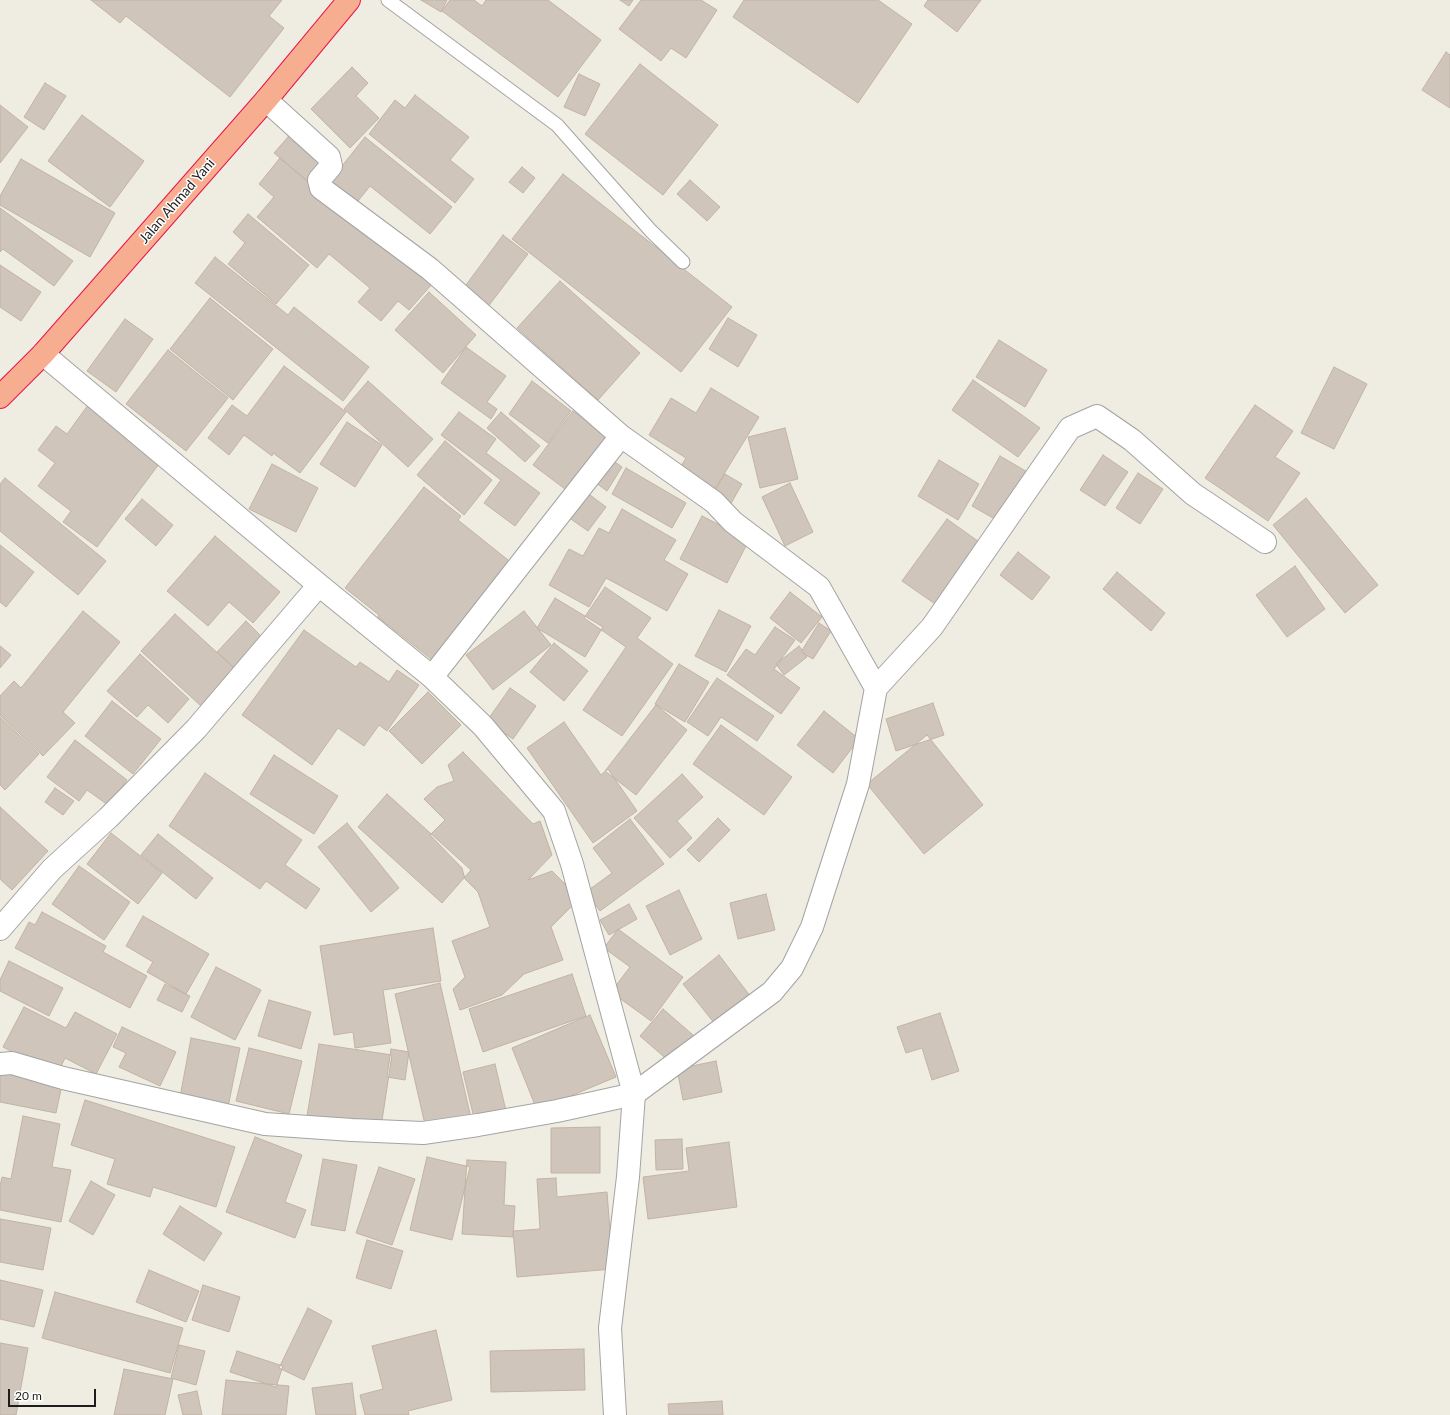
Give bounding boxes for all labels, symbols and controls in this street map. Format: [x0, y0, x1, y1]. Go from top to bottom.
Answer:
street label: Jalan Ahmad Yani [136, 155, 218, 247]
scale bar [10, 1381, 98, 1407]
text: 20 m [15, 1388, 42, 1403]

